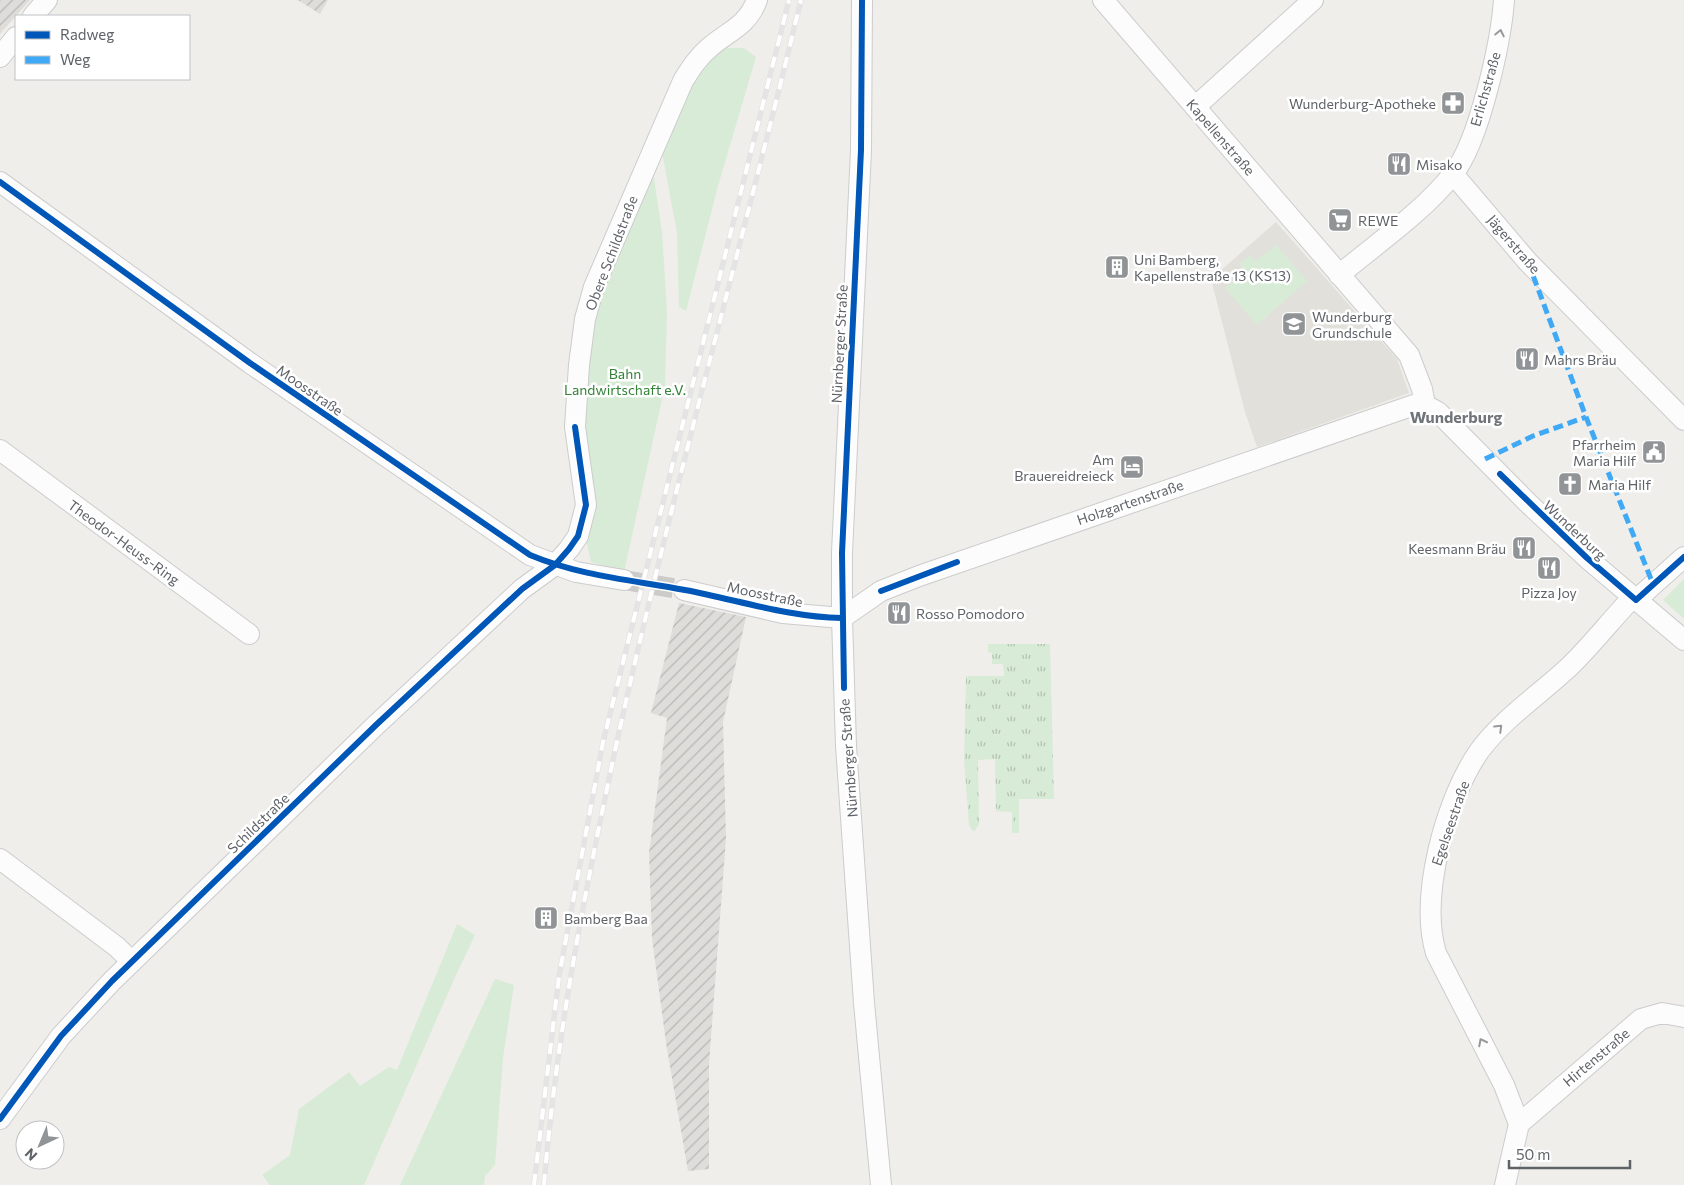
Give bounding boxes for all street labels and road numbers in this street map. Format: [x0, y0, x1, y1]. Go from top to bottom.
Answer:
street label: Erlichstraße [1466, 50, 1504, 128]
street label: Kapellenstraße [1183, 95, 1259, 179]
street label: Obere Schildstraße [581, 193, 641, 313]
street label: Jägerstraße [1484, 211, 1544, 277]
street label: Nürnberger Straße [827, 284, 851, 404]
street label: Moosstraße [274, 361, 346, 419]
street label: Holzgartenstraße [1074, 476, 1186, 528]
street label: Theodor-Heuss-Ring [65, 496, 183, 588]
street label: Wunderburg [1540, 497, 1610, 564]
street label: Moosstraße [726, 578, 804, 610]
street label: Nürnberger Straße [835, 698, 861, 818]
street label: Egelseestraße [1428, 778, 1472, 868]
street label: Schildstraße [224, 789, 292, 857]
street label: Hirtenstraße [1559, 1024, 1633, 1090]

